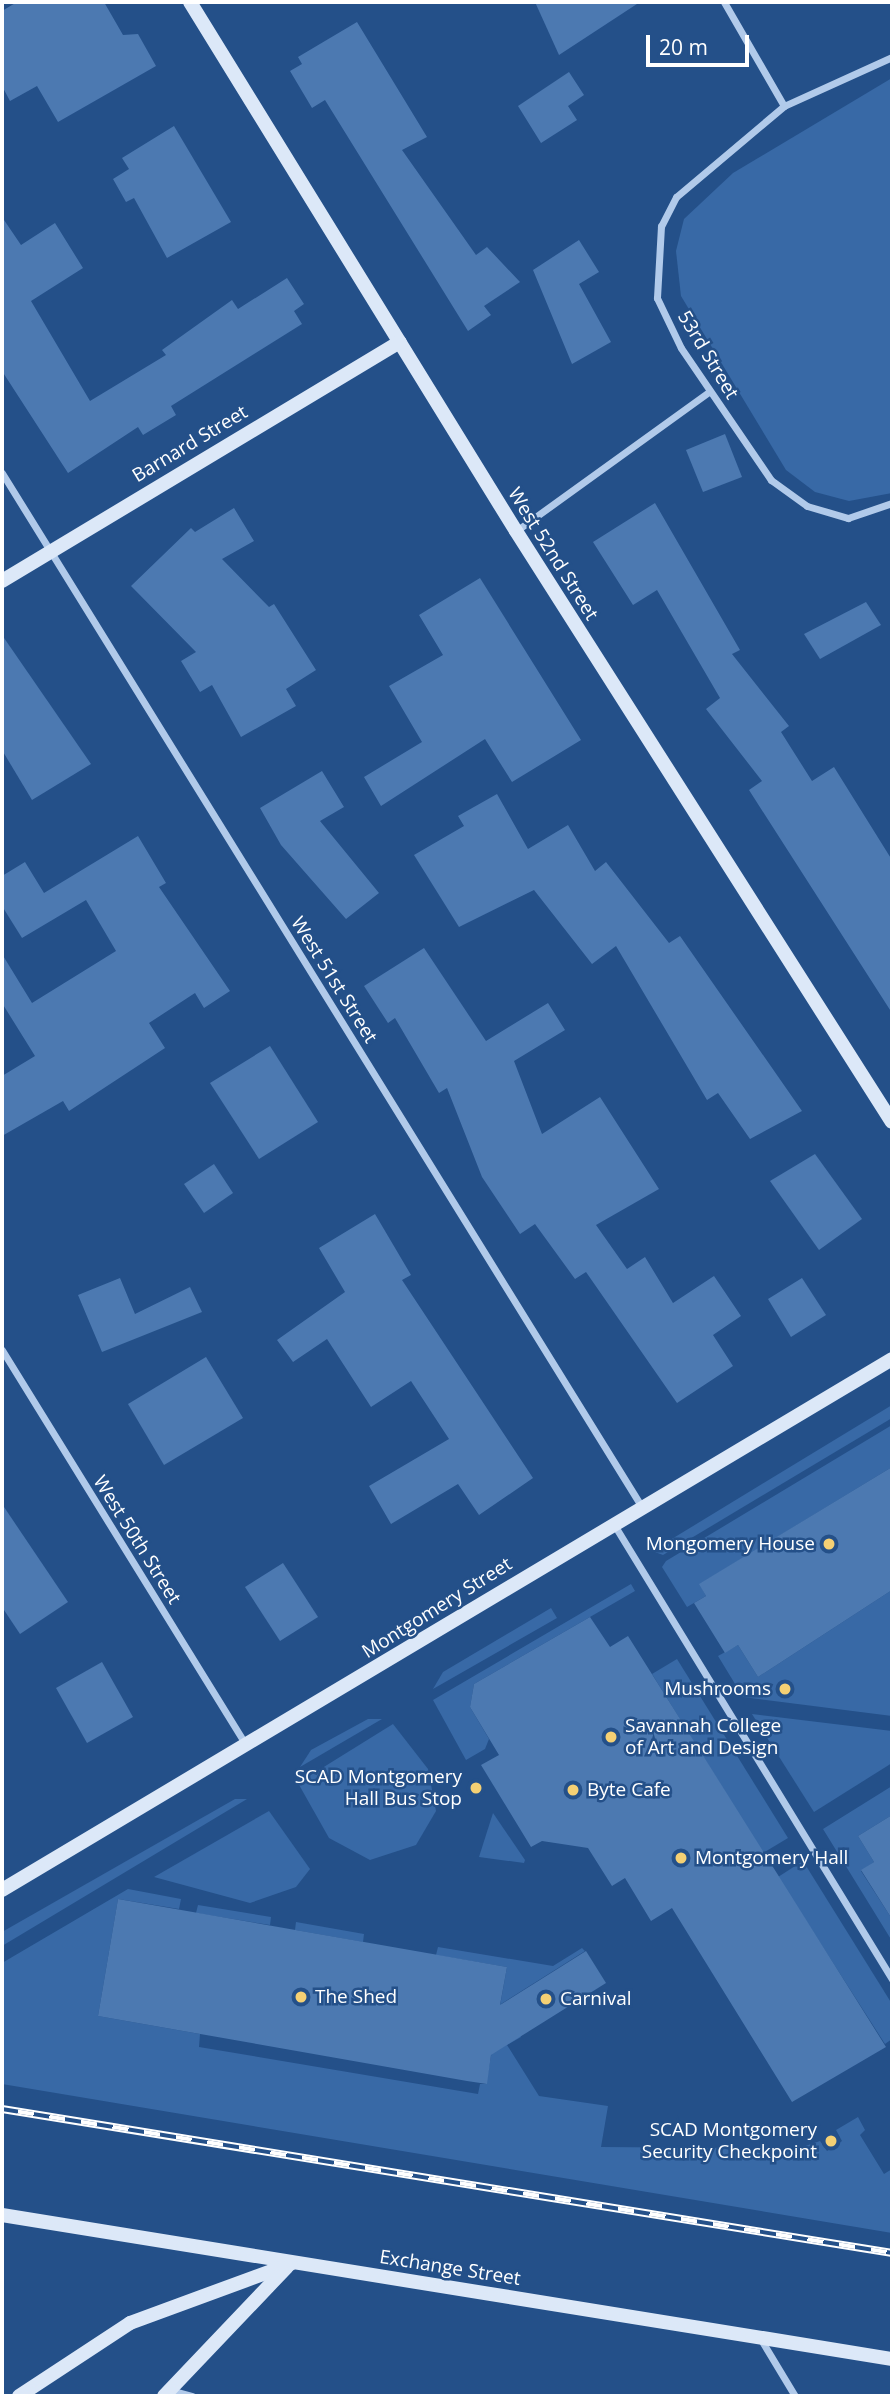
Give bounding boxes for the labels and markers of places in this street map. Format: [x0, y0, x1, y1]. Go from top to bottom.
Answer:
place label: Mongomery House [646, 1533, 815, 1555]
marker: Mongomery House [821, 1536, 837, 1552]
place label: Mushrooms [664, 1678, 771, 1700]
marker: Mushrooms [777, 1681, 793, 1697]
place label: Savannah College of Art and Design [625, 1715, 781, 1759]
marker: Savannah College of Art and Design [603, 1729, 619, 1745]
place label: SCAD Montgomery Hall Bus Stop [295, 1766, 462, 1810]
place label: Byte Cafe [587, 1779, 671, 1801]
marker: SCAD Montgomery Hall Bus Stop [468, 1780, 484, 1796]
marker: Byte Cafe [565, 1782, 581, 1798]
place label: Montgomery Hall [695, 1847, 848, 1869]
marker: Montgomery Hall [673, 1850, 689, 1866]
place label: The Shed [315, 1986, 397, 2008]
place label: Carnival [560, 1988, 632, 2010]
marker: The Shed [293, 1989, 309, 2005]
marker: Carnival [538, 1991, 554, 2007]
place label: SCAD Montgomery Security Checkpoint [642, 2119, 817, 2163]
marker: SCAD Montgomery Security Checkpoint [823, 2133, 839, 2149]

